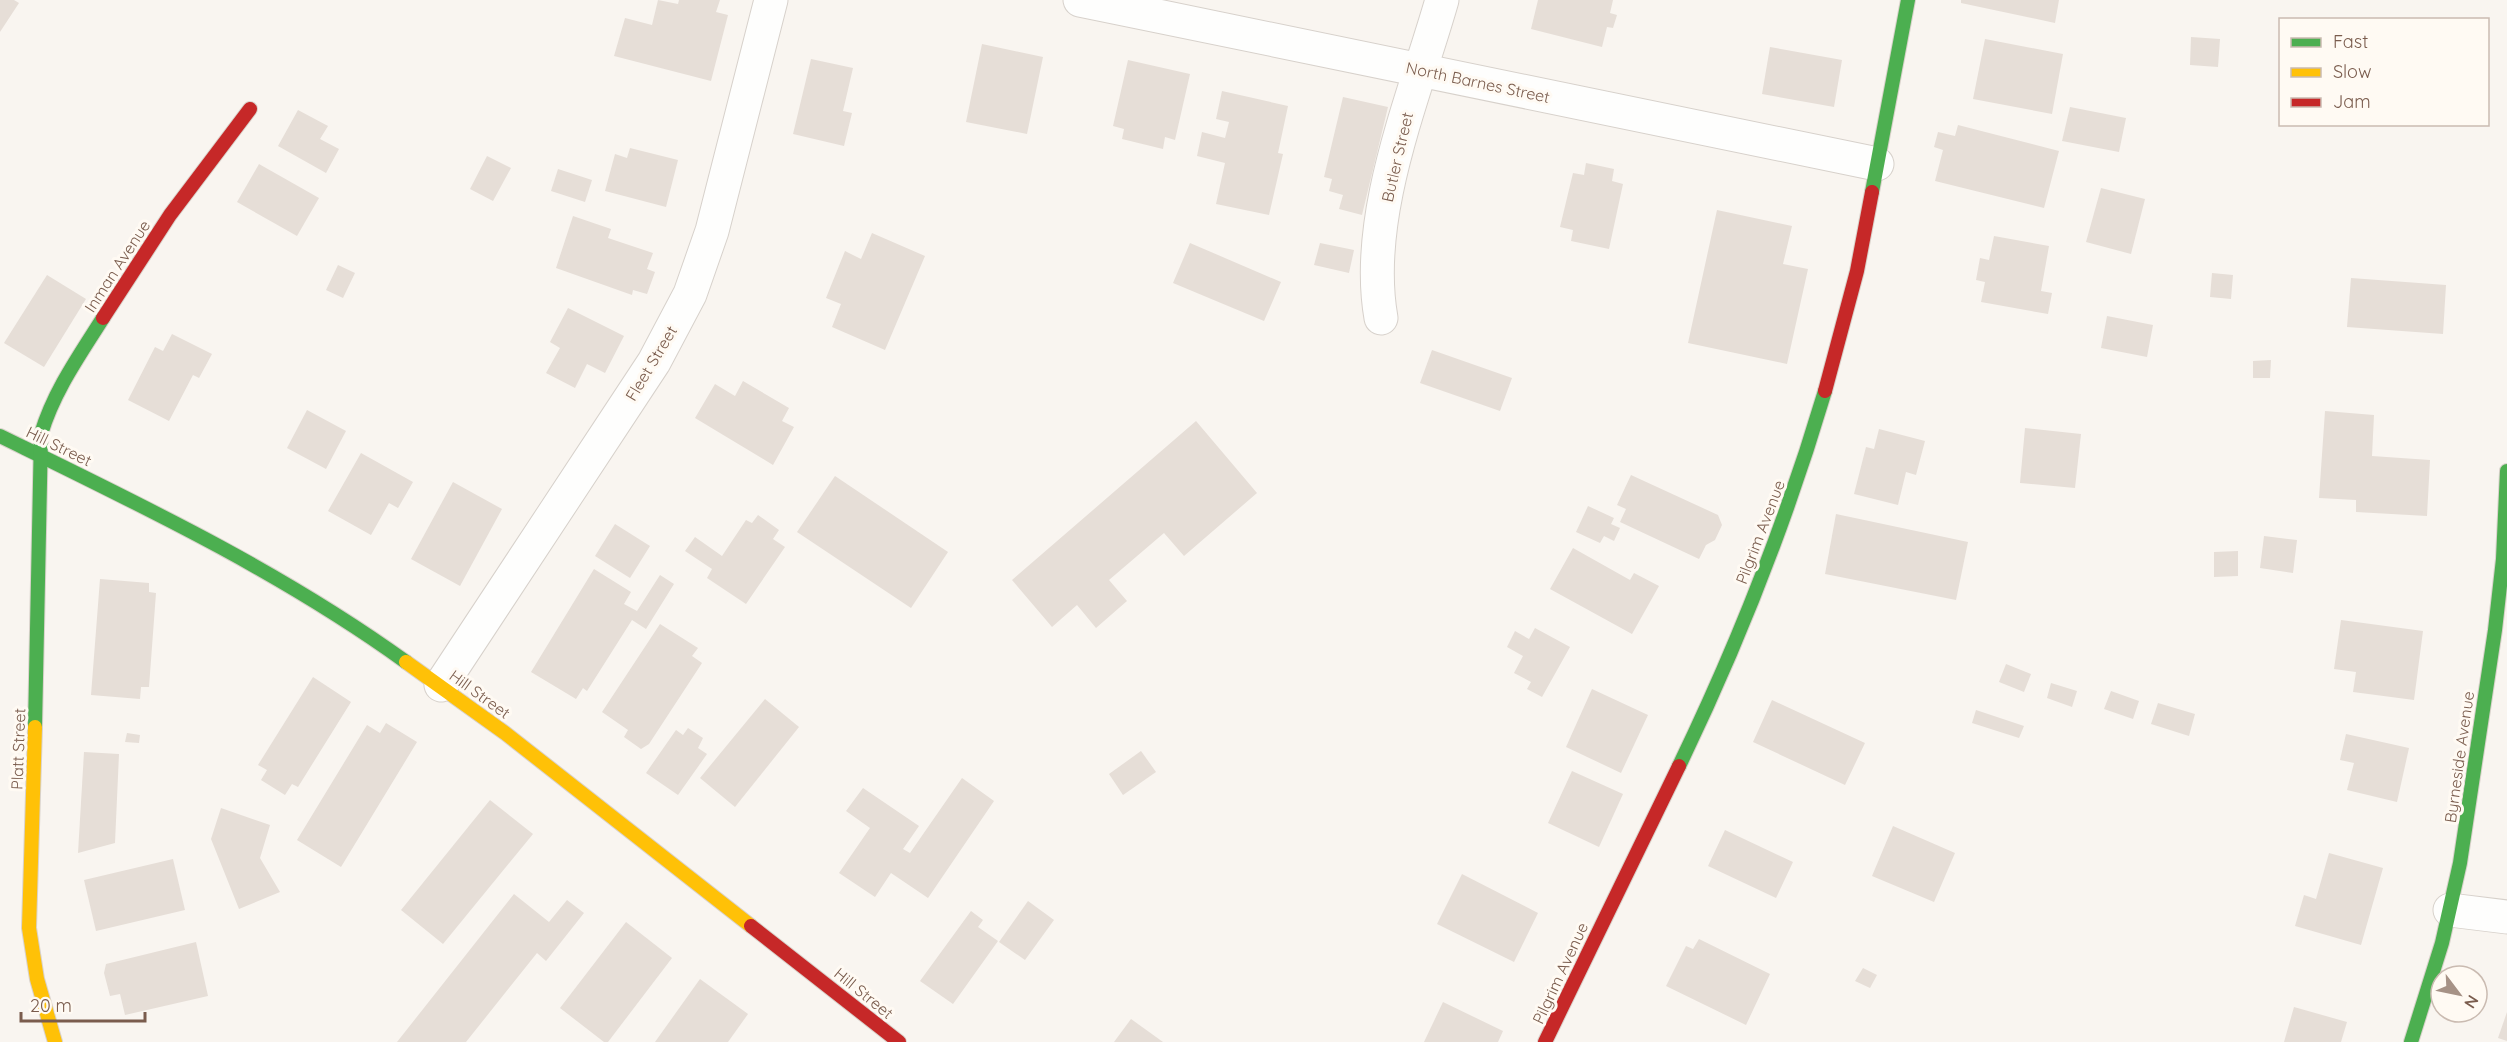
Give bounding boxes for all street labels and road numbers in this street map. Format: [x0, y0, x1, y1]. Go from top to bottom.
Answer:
street label: North Barnes Street [1404, 57, 1552, 107]
street label: Butler Street [1377, 110, 1417, 204]
street label: Inman Avenue [80, 216, 154, 316]
street label: Fleet Street [621, 322, 681, 404]
street label: Hill Street [23, 422, 95, 470]
street label: Pilgrim Avenue [1731, 477, 1789, 587]
street label: Hill Street [446, 665, 514, 723]
street label: Byrneside Avenue [2440, 690, 2478, 824]
street label: Platt Street [7, 708, 29, 790]
street label: Pilgrim Avenue [1528, 919, 1592, 1027]
street label: Hill Street [830, 963, 898, 1023]

